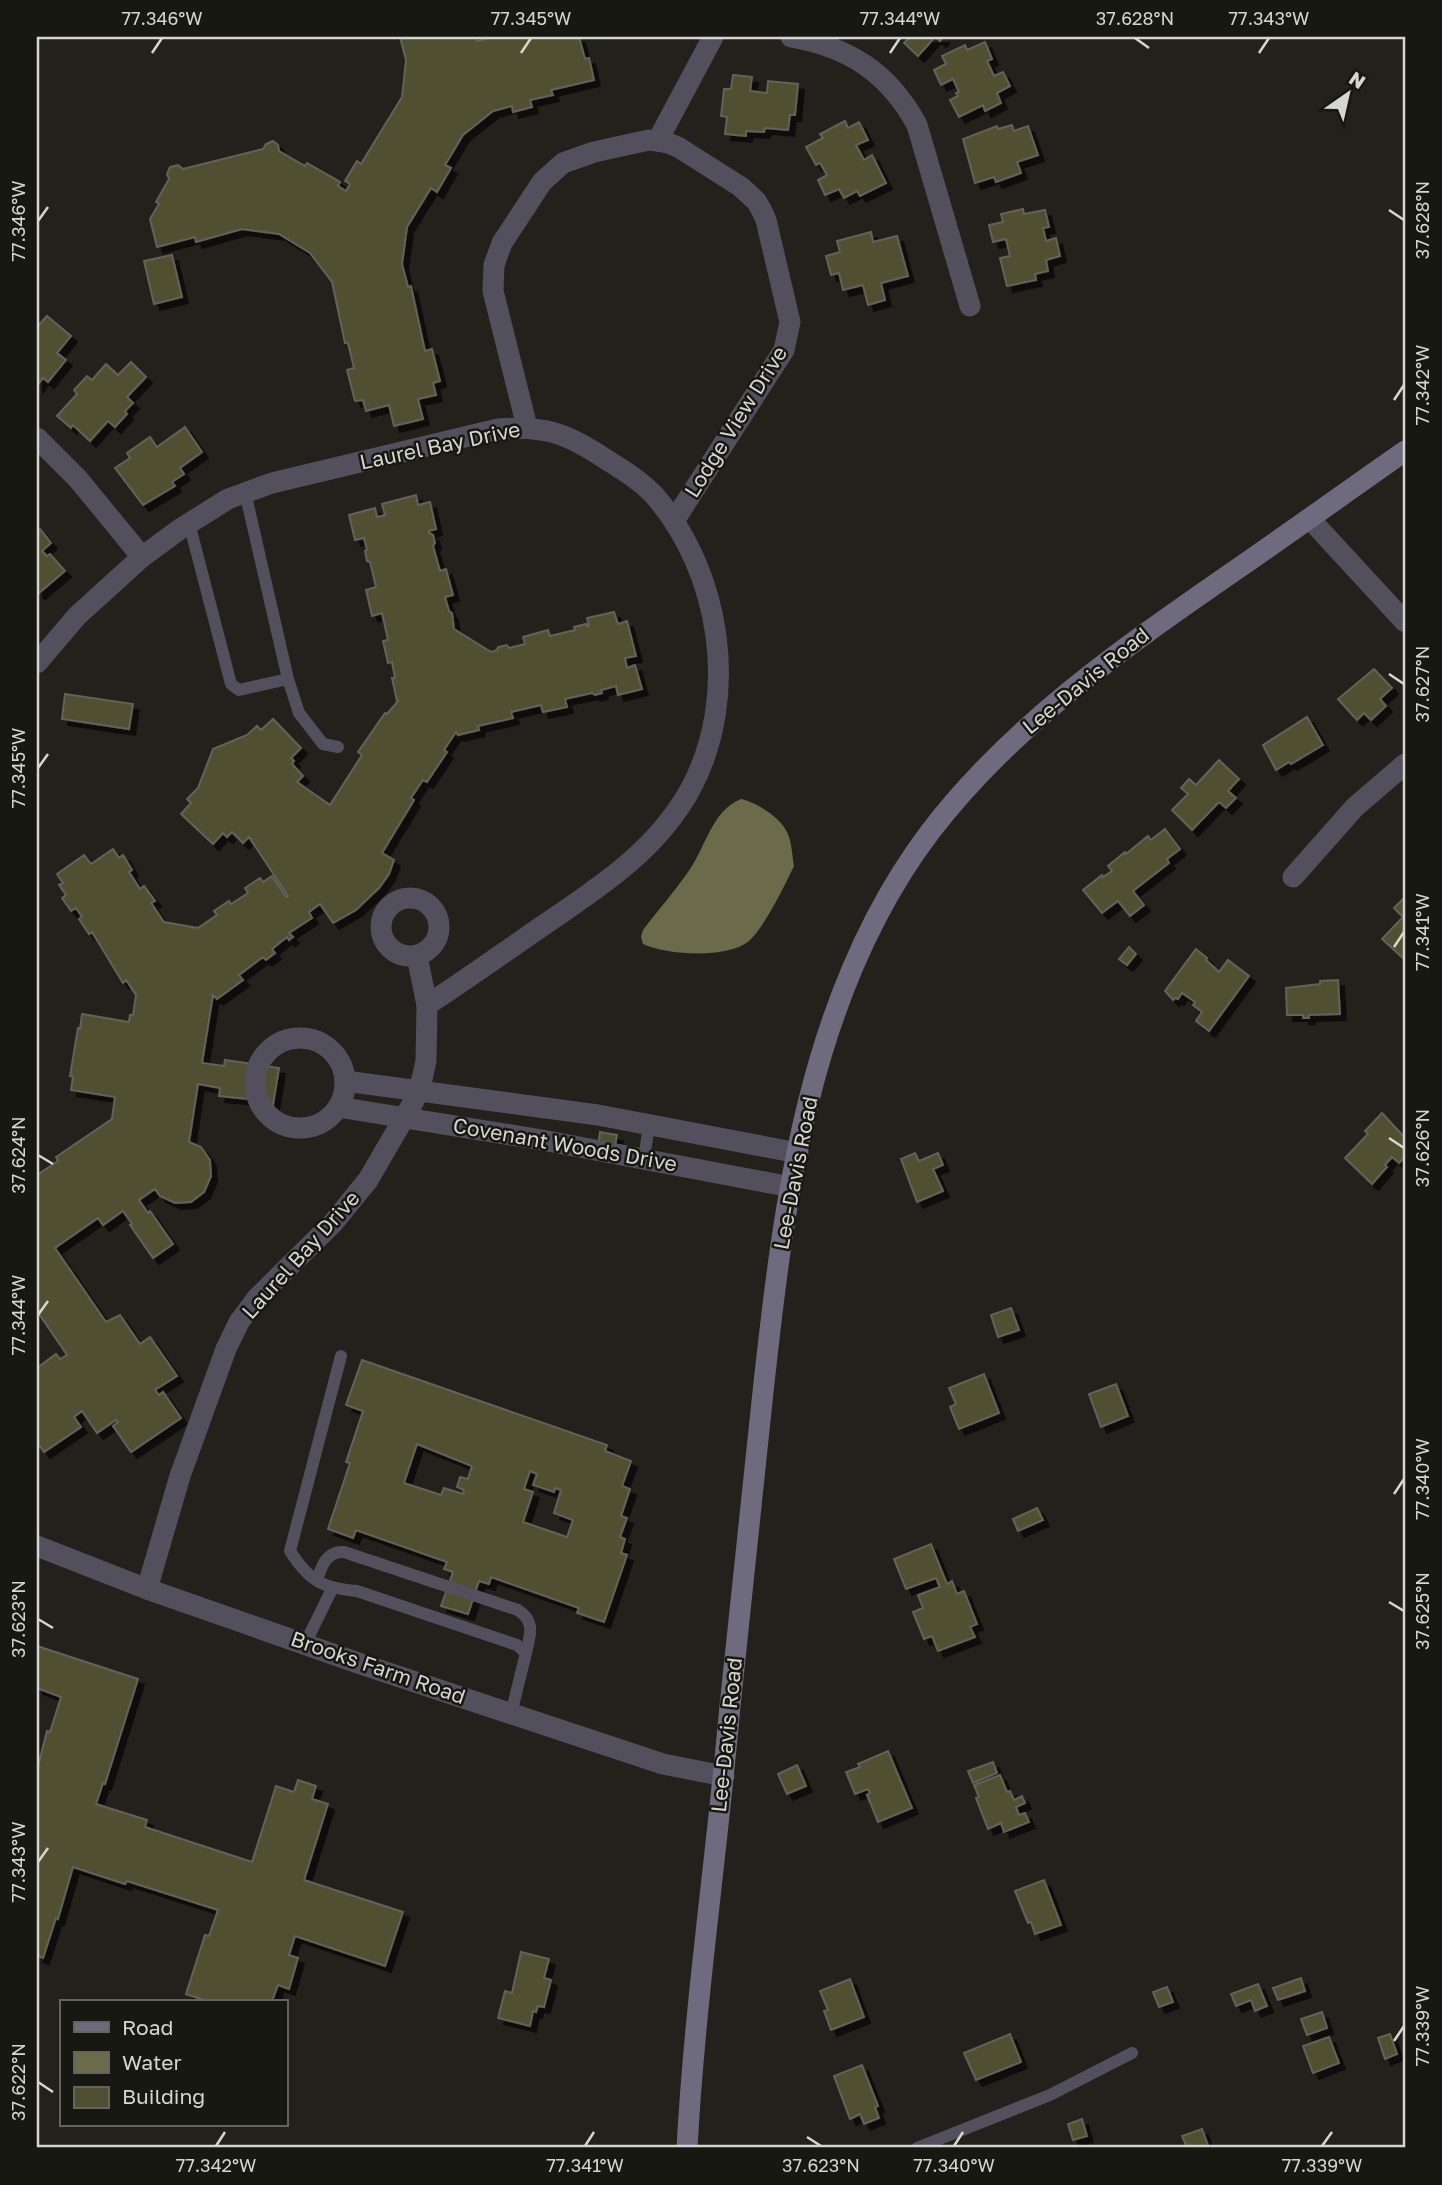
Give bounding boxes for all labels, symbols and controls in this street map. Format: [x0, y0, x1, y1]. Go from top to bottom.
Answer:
text: 77.346°W [121, 7, 203, 29]
text: 77.345°W [491, 7, 571, 29]
text: 77.344°W [860, 7, 940, 29]
text: 37.628°N [1096, 7, 1174, 29]
text: 77.343°W [1229, 7, 1309, 29]
north arrow [1312, 60, 1382, 130]
text: N [1345, 66, 1370, 93]
text: 77.346°W [7, 180, 29, 262]
text: 37.628°N [1411, 181, 1433, 259]
street label: Lodge View Drive [678, 341, 792, 502]
text: 77.342°W [1411, 345, 1433, 425]
street label: Laurel Bay Drive [357, 415, 522, 475]
street label: Lee-Davis Road [1017, 621, 1154, 739]
text: 37.627°N [1411, 645, 1433, 723]
text: 77.345°W [7, 728, 29, 808]
text: 77.341°W [1411, 893, 1433, 971]
street label: Lee-Davis Road [767, 1094, 823, 1252]
text: 37.626°N [1411, 1109, 1433, 1187]
street label: Covenant Woods Drive [451, 1112, 679, 1177]
text: 37.624°N [7, 1116, 29, 1194]
street label: Laurel Bay Drive [236, 1185, 365, 1324]
text: 77.344°W [7, 1275, 29, 1355]
text: 77.340°W [1411, 1438, 1433, 1520]
text: 37.625°N [1411, 1572, 1433, 1650]
text: 37.623°N [7, 1580, 29, 1658]
street label: Brooks Farm Road [288, 1625, 469, 1709]
street label: Lee-Davis Road [705, 1656, 747, 1814]
text: 77.343°W [7, 1822, 29, 1902]
text: 77.339°W [1411, 1986, 1433, 2066]
legend [60, 2000, 287, 2126]
text: Road [122, 2014, 173, 2040]
text: 37.622°N [7, 2043, 29, 2121]
text: Water [122, 2049, 182, 2075]
text: Building [122, 2083, 205, 2109]
text: 77.342°W [176, 2154, 256, 2176]
text: 77.341°W [546, 2154, 624, 2176]
text: 37.623°N [782, 2154, 860, 2176]
text: 77.340°W [913, 2154, 995, 2176]
text: 77.339°W [1282, 2154, 1362, 2176]

